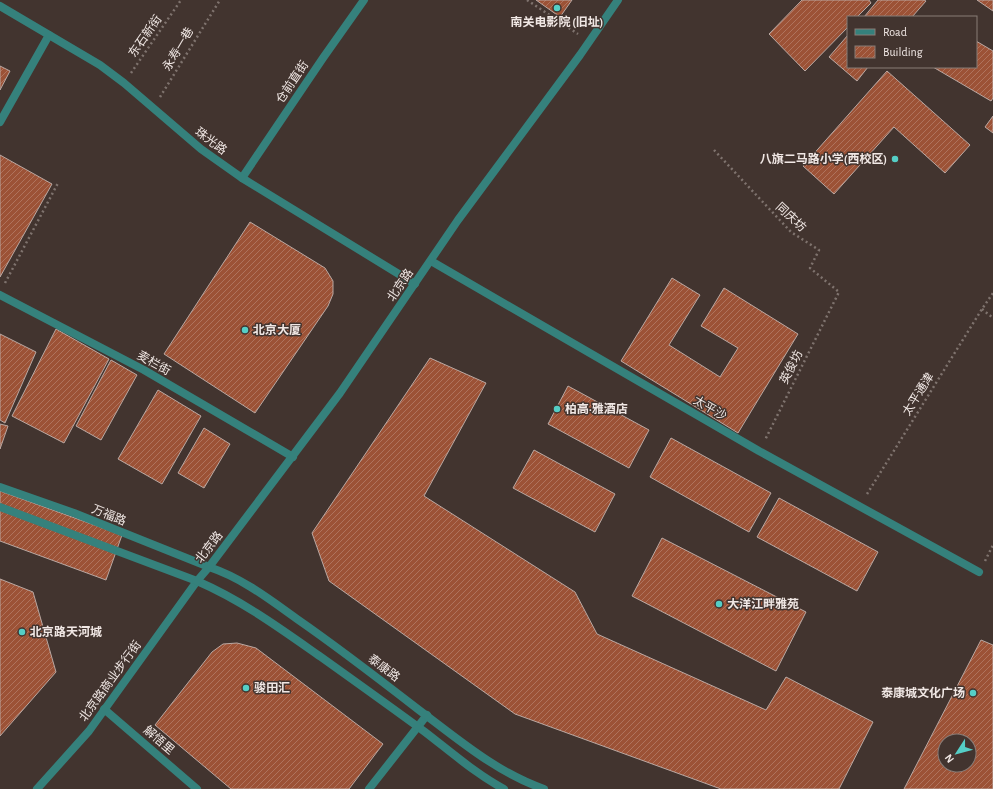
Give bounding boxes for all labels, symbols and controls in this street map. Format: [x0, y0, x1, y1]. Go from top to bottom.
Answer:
marker: 南关电影院 (旧址) [552, 3, 562, 13]
street label: 东石新街 [125, 12, 164, 59]
place label: 南关电影院 (旧址) [511, 15, 603, 29]
legend [847, 16, 977, 68]
street label: 永寿一巷 [160, 25, 196, 73]
text: Road [883, 26, 907, 38]
text: Building [883, 46, 923, 58]
street label: 仓前直街 [273, 58, 310, 105]
street label: 珠光路 [193, 125, 230, 157]
place label: 八旗二马路小学(西校区) [760, 152, 887, 166]
marker: 八旗二马路小学(西校区) [890, 154, 900, 164]
street label: 同庆坊 [774, 200, 809, 234]
street label: 北京路 [384, 266, 415, 303]
place label: 北京大厦 [253, 323, 301, 336]
marker: 北京大厦 [240, 325, 250, 335]
street label: 麦栏街 [135, 348, 173, 377]
street label: 英俊坊 [777, 348, 805, 386]
street label: 太平通津 [899, 370, 936, 418]
street label: 太平沙 [691, 394, 729, 422]
place label: 柏高·雅酒店 [565, 402, 628, 415]
marker: 柏高·雅酒店 [552, 404, 562, 414]
street label: 万福路 [90, 502, 128, 527]
street label: 北京路 [192, 529, 225, 565]
place label: 大洋江畔雅苑 [727, 597, 799, 610]
marker: 大洋江畔雅苑 [714, 599, 724, 609]
place label: 北京路天河城 [30, 625, 102, 638]
marker: 北京路天河城 [17, 627, 27, 637]
street label: 北京路商业步行街 [76, 638, 143, 723]
street label: 泰康路 [366, 652, 403, 684]
place label: 骏田汇 [254, 681, 290, 694]
marker: 骏田汇 [241, 683, 251, 693]
place label: 泰康城文化广场 [881, 686, 965, 699]
marker: 泰康城文化广场 [968, 688, 978, 698]
street label: 解悟里 [141, 723, 177, 756]
north arrow [937, 733, 977, 773]
text: N [943, 752, 956, 765]

